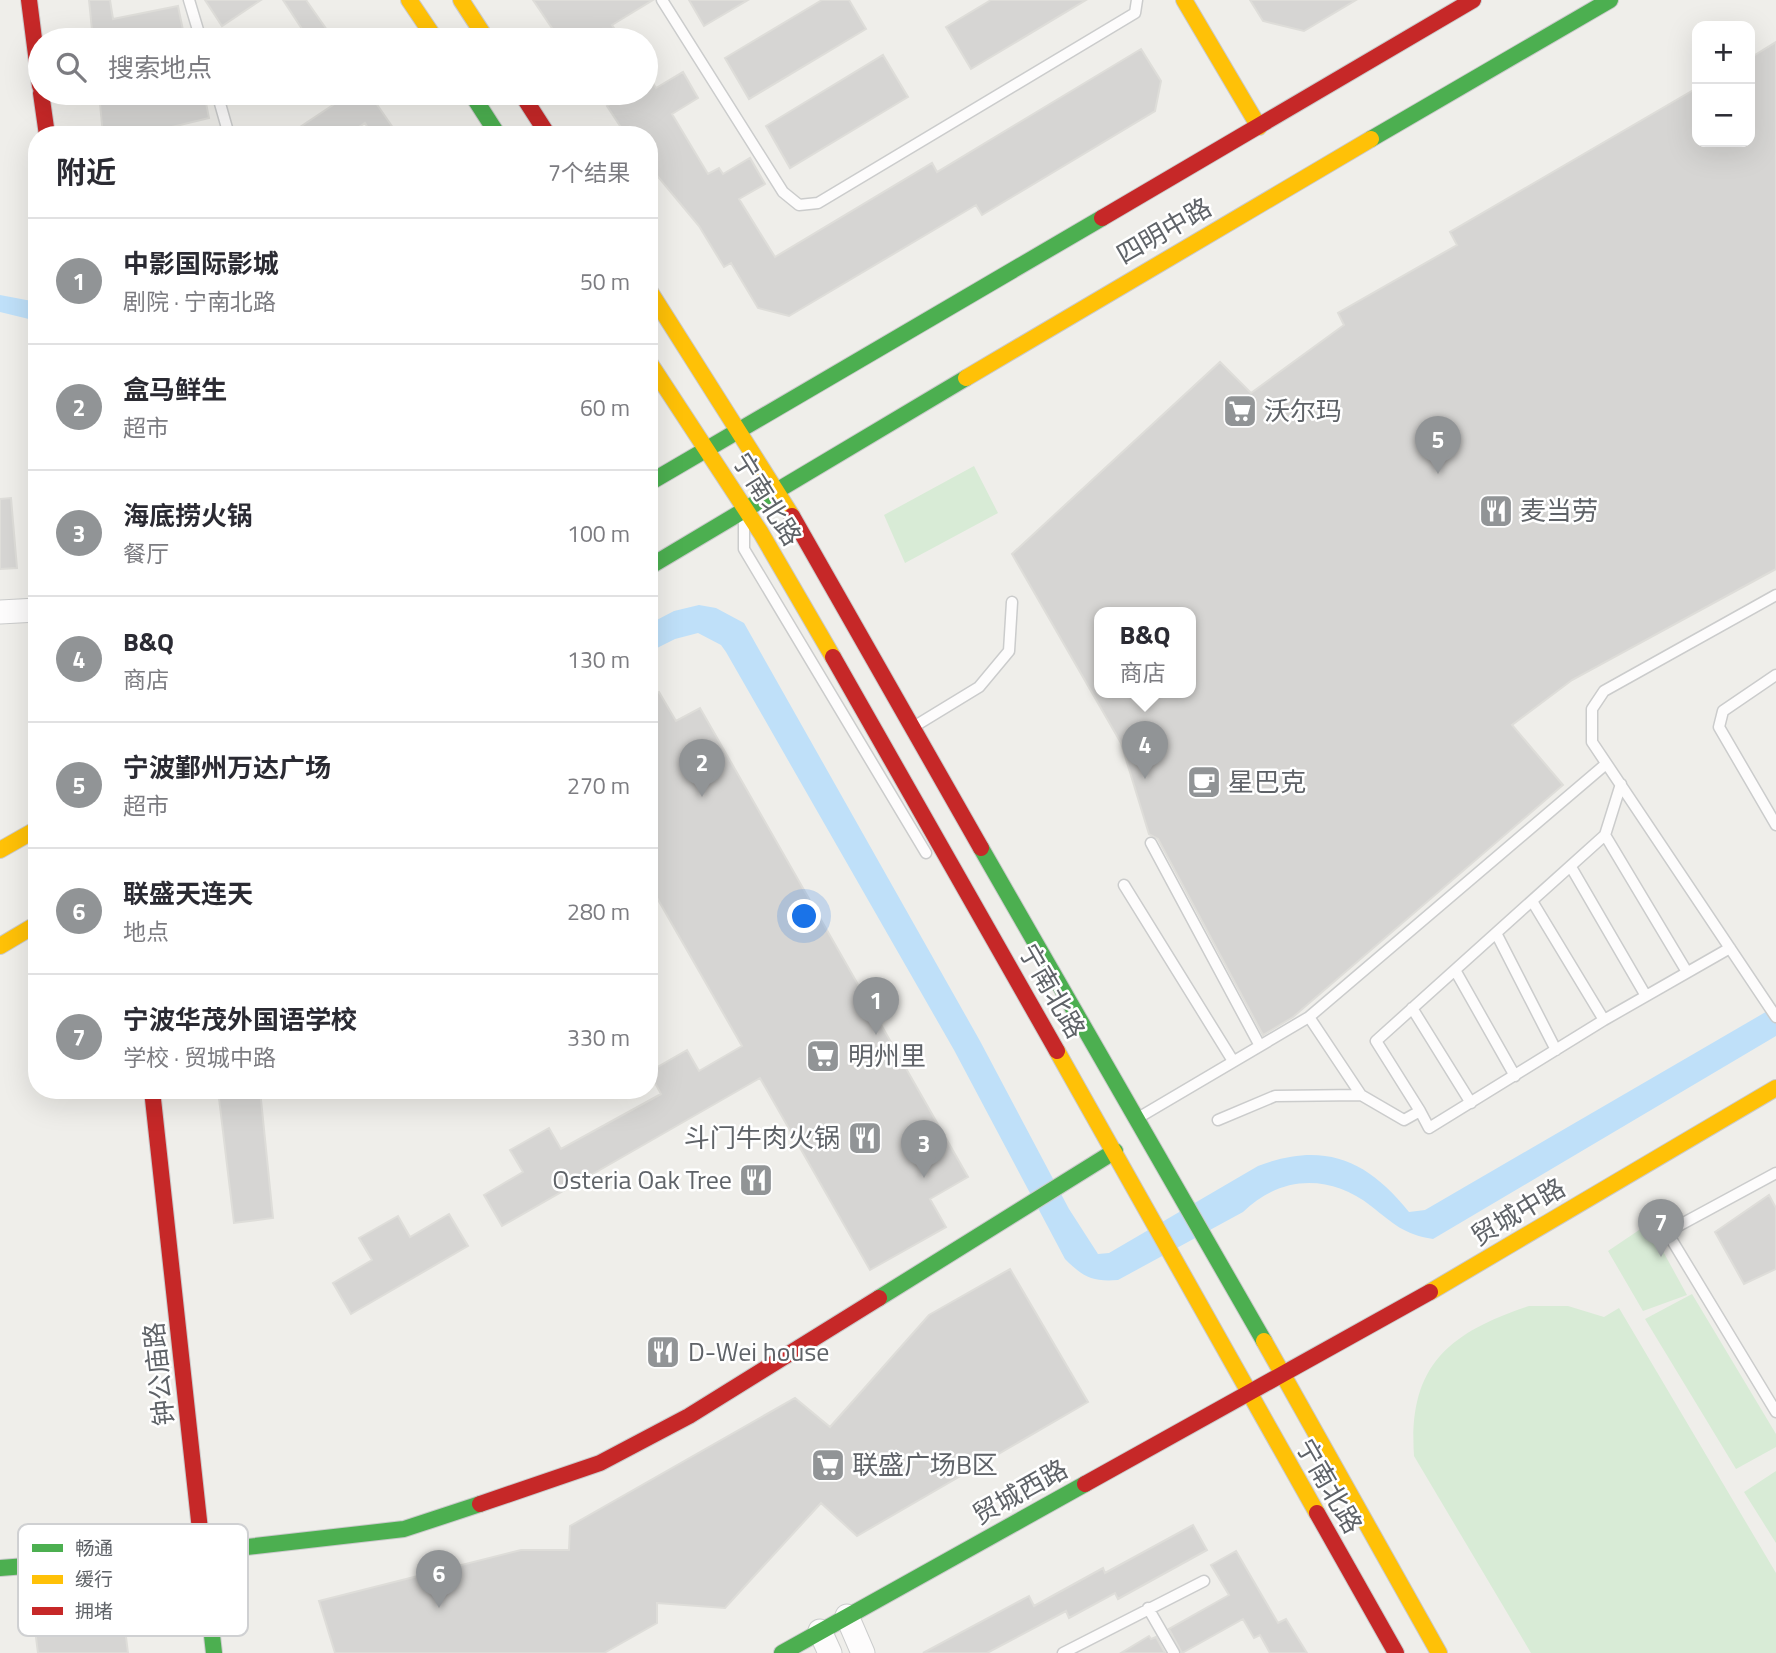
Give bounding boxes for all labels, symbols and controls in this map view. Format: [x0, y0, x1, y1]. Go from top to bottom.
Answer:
map controls [1692, 21, 1755, 147]
button: + [1692, 21, 1755, 84]
search box [28, 28, 658, 105]
icon: search [52, 48, 90, 86]
text: 搜索地点 [108, 48, 212, 87]
button: − [1692, 84, 1755, 147]
text: 附近 [56, 149, 116, 195]
text: 7个结果 [548, 155, 630, 190]
street label: 四明中路 [1109, 188, 1219, 273]
text: 中影国际影城 [123, 244, 279, 283]
text: 1 [73, 264, 85, 299]
text: 50 m [580, 264, 630, 299]
text: 剧院 · 宁南北路 [123, 284, 276, 319]
text: 盒马鲜生 [123, 370, 227, 409]
text: 2 [73, 390, 85, 425]
text: 60 m [580, 390, 630, 425]
place label: 沃尔玛 [1264, 391, 1342, 430]
supermarket icon: 沃尔玛 [1221, 392, 1259, 430]
text: 超市 [123, 410, 169, 445]
pin: 5 [1415, 416, 1461, 474]
street label: 宁南北路 [723, 444, 812, 553]
place label: 麦当劳 [1520, 491, 1598, 530]
restaurant icon: 麦当劳 [1477, 492, 1515, 530]
text: 海底捞火锅 [123, 496, 253, 535]
text: 3 [73, 516, 85, 551]
text: 100 m [567, 516, 630, 551]
text: 餐厅 [123, 536, 169, 571]
popup [1094, 607, 1196, 698]
text: B&Q [1119, 615, 1171, 654]
text: B&Q [123, 622, 174, 661]
text: 4 [73, 642, 85, 677]
text: 130 m [567, 642, 630, 677]
text: 商店 [1119, 655, 1165, 690]
text: 商店 [123, 662, 169, 697]
pin: 4 [1122, 721, 1168, 779]
pin: 2 [679, 739, 725, 797]
text: 宁波鄞州万达广场 [123, 748, 331, 787]
place label: 星巴克 [1228, 762, 1306, 801]
cafe icon: 星巴克 [1185, 763, 1223, 801]
text: 5 [73, 768, 85, 803]
text: 270 m [567, 768, 630, 803]
text: 超市 [123, 788, 169, 823]
text: 联盛天连天 [123, 874, 253, 913]
text: 6 [73, 894, 85, 929]
text: 280 m [567, 894, 630, 929]
your location [787, 899, 821, 933]
text: 地点 [123, 914, 169, 949]
street label: 宁南北路 [1010, 936, 1095, 1046]
pin: 1 [853, 977, 899, 1035]
text: 宁波华茂外国语学校 [123, 1000, 357, 1039]
text: 7 [73, 1020, 85, 1055]
text: 330 m [567, 1020, 630, 1055]
place label: 明州里 [848, 1036, 926, 1075]
supermarket icon: 明州里 [804, 1037, 842, 1075]
text: 学校 · 贸城中路 [123, 1040, 276, 1075]
place label: 斗门牛肉火锅 [684, 1118, 840, 1157]
restaurant icon: 斗门牛肉火锅 [846, 1119, 884, 1157]
pin: 3 [901, 1120, 947, 1178]
place label: Osteria Oak Tree [552, 1160, 732, 1199]
restaurant icon: Osteria Oak Tree [737, 1161, 775, 1199]
street label: 贸城中路 [1463, 1168, 1572, 1255]
pin: 7 [1638, 1199, 1684, 1257]
street label: 钟公庙路 [134, 1320, 183, 1428]
place label: D-Wei house [688, 1332, 829, 1371]
restaurant icon: D-Wei house [644, 1333, 682, 1371]
street label: 宁南北路 [1287, 1431, 1372, 1541]
place label: 联盛广场B区 [852, 1445, 998, 1484]
supermarket icon: 联盛广场B区 [809, 1446, 847, 1484]
street label: 贸城西路 [965, 1449, 1075, 1534]
legend [18, 1524, 248, 1636]
text: 畅通 [75, 1533, 113, 1562]
pin: 6 [416, 1550, 462, 1608]
text: 缓行 [75, 1564, 113, 1593]
text: 拥堵 [75, 1596, 113, 1625]

